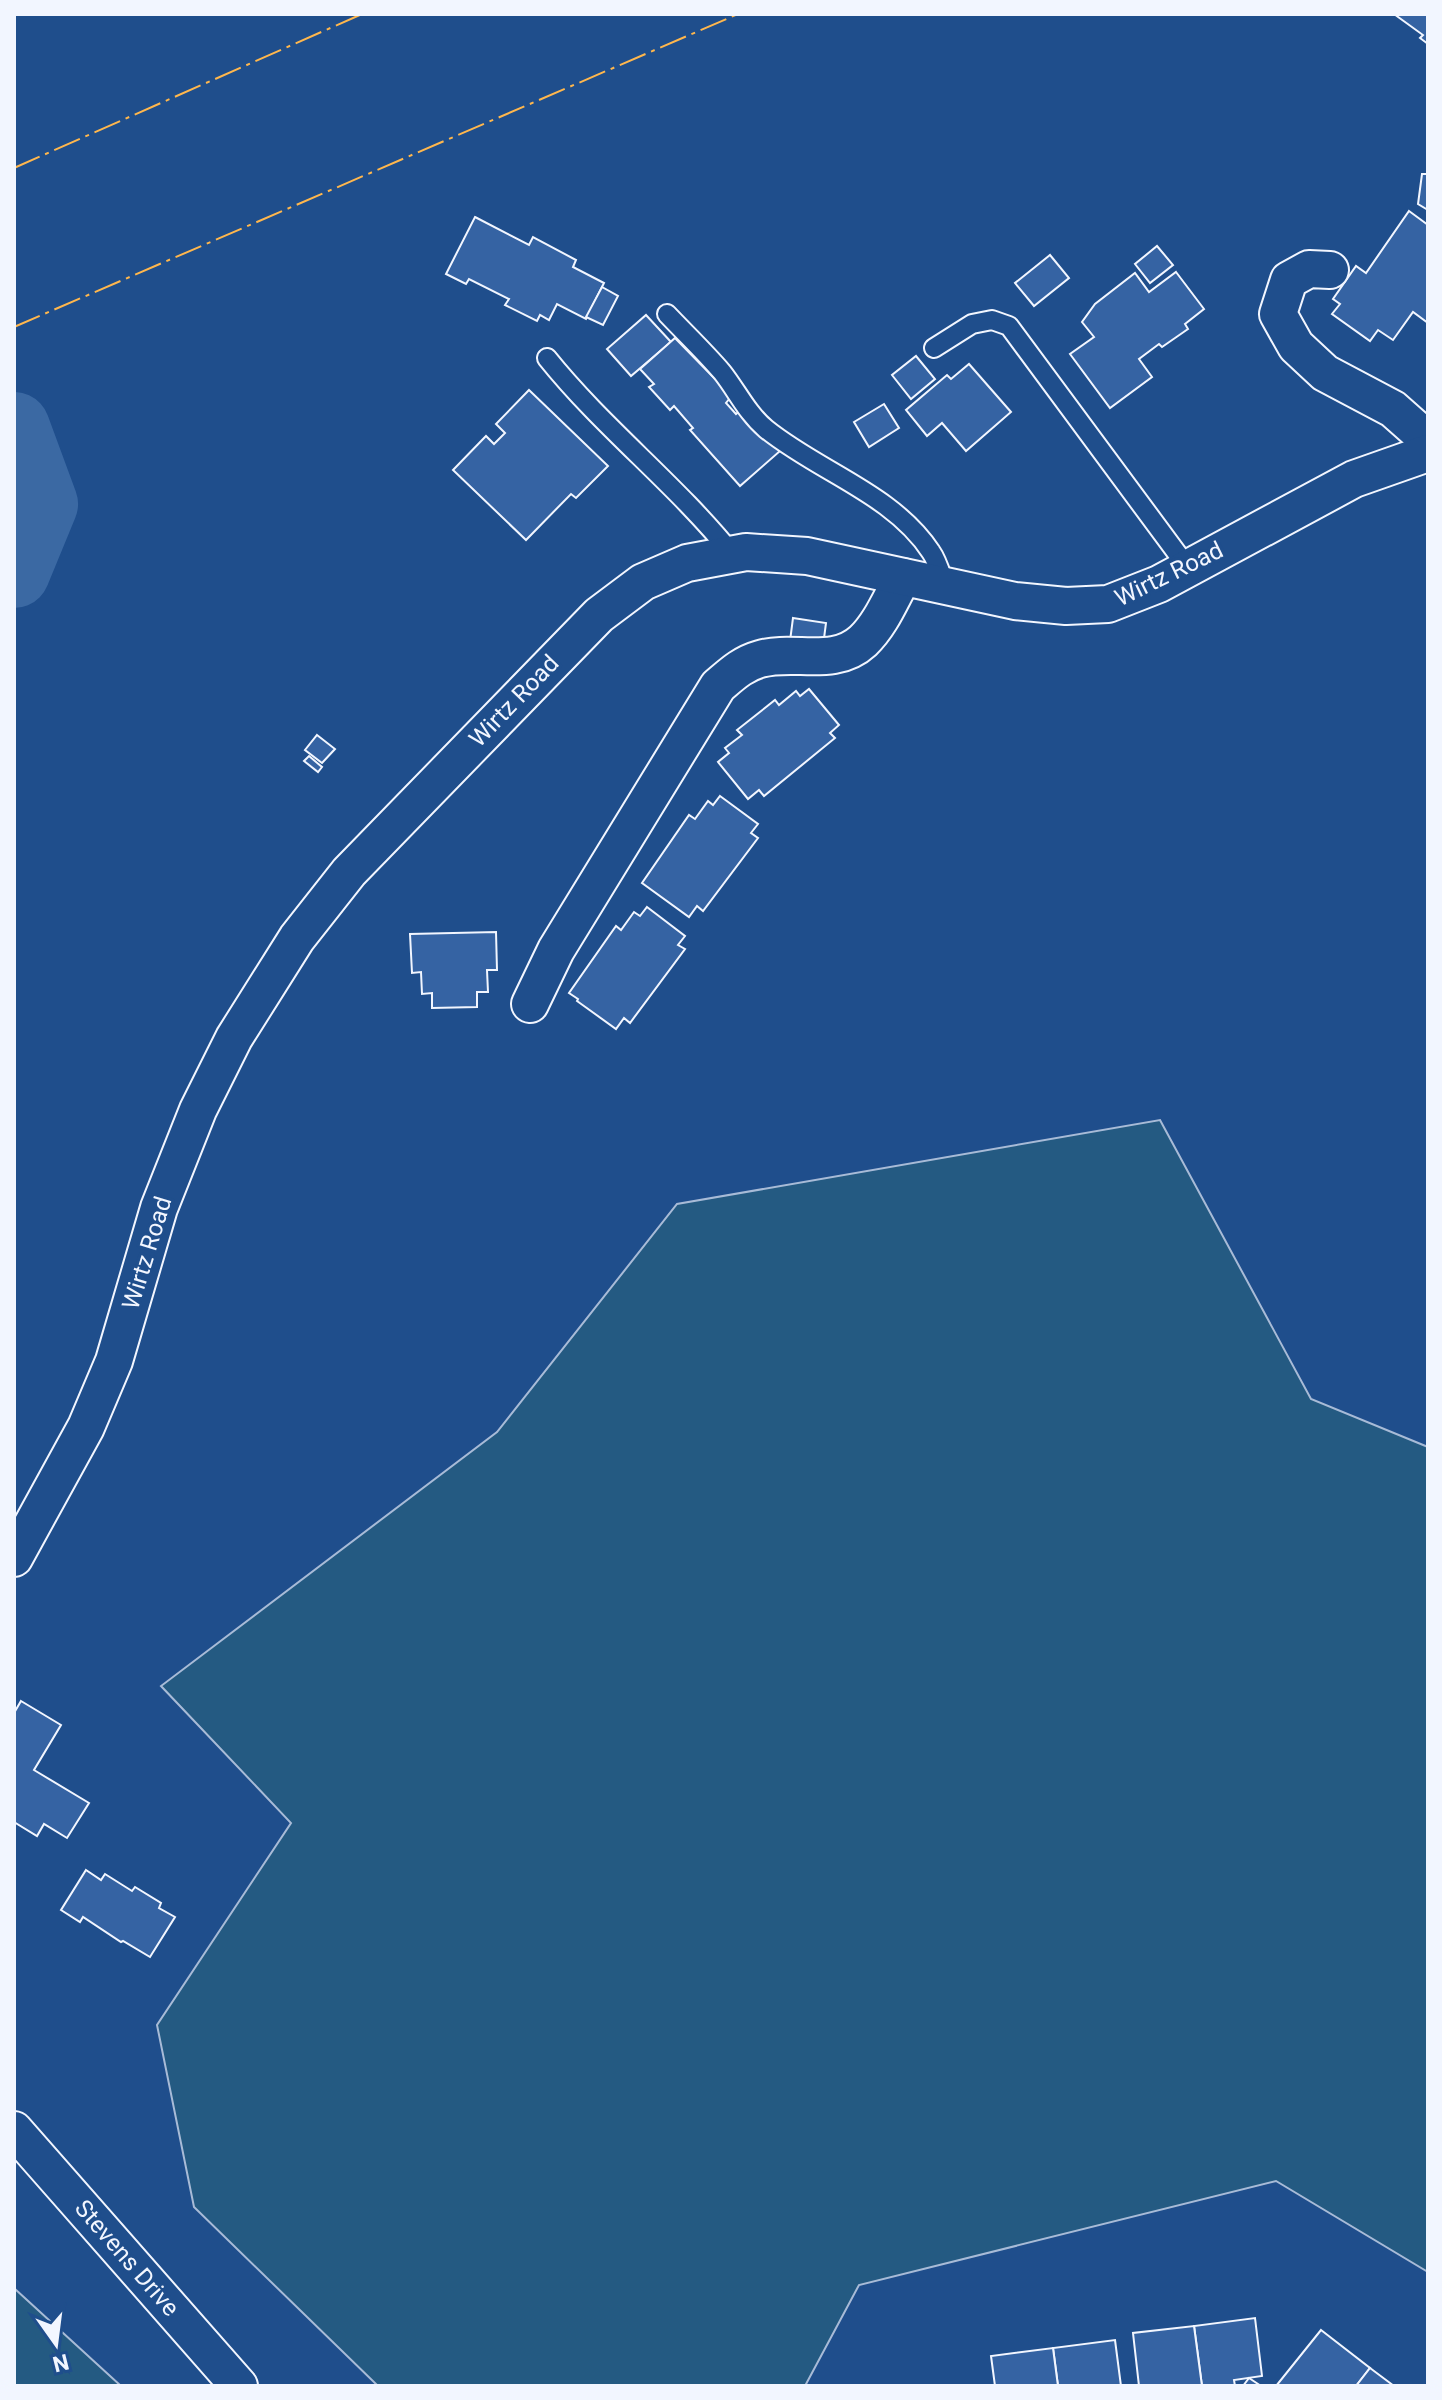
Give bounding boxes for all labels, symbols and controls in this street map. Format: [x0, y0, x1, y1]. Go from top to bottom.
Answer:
street label: Wirtz Road [1110, 536, 1228, 612]
street label: Wirtz Road [463, 649, 565, 753]
street label: Wirtz Road [117, 1193, 177, 1313]
street label: Stevens Drive [69, 2194, 185, 2322]
north arrow [16, 2304, 96, 2384]
text: N [50, 2349, 71, 2377]

